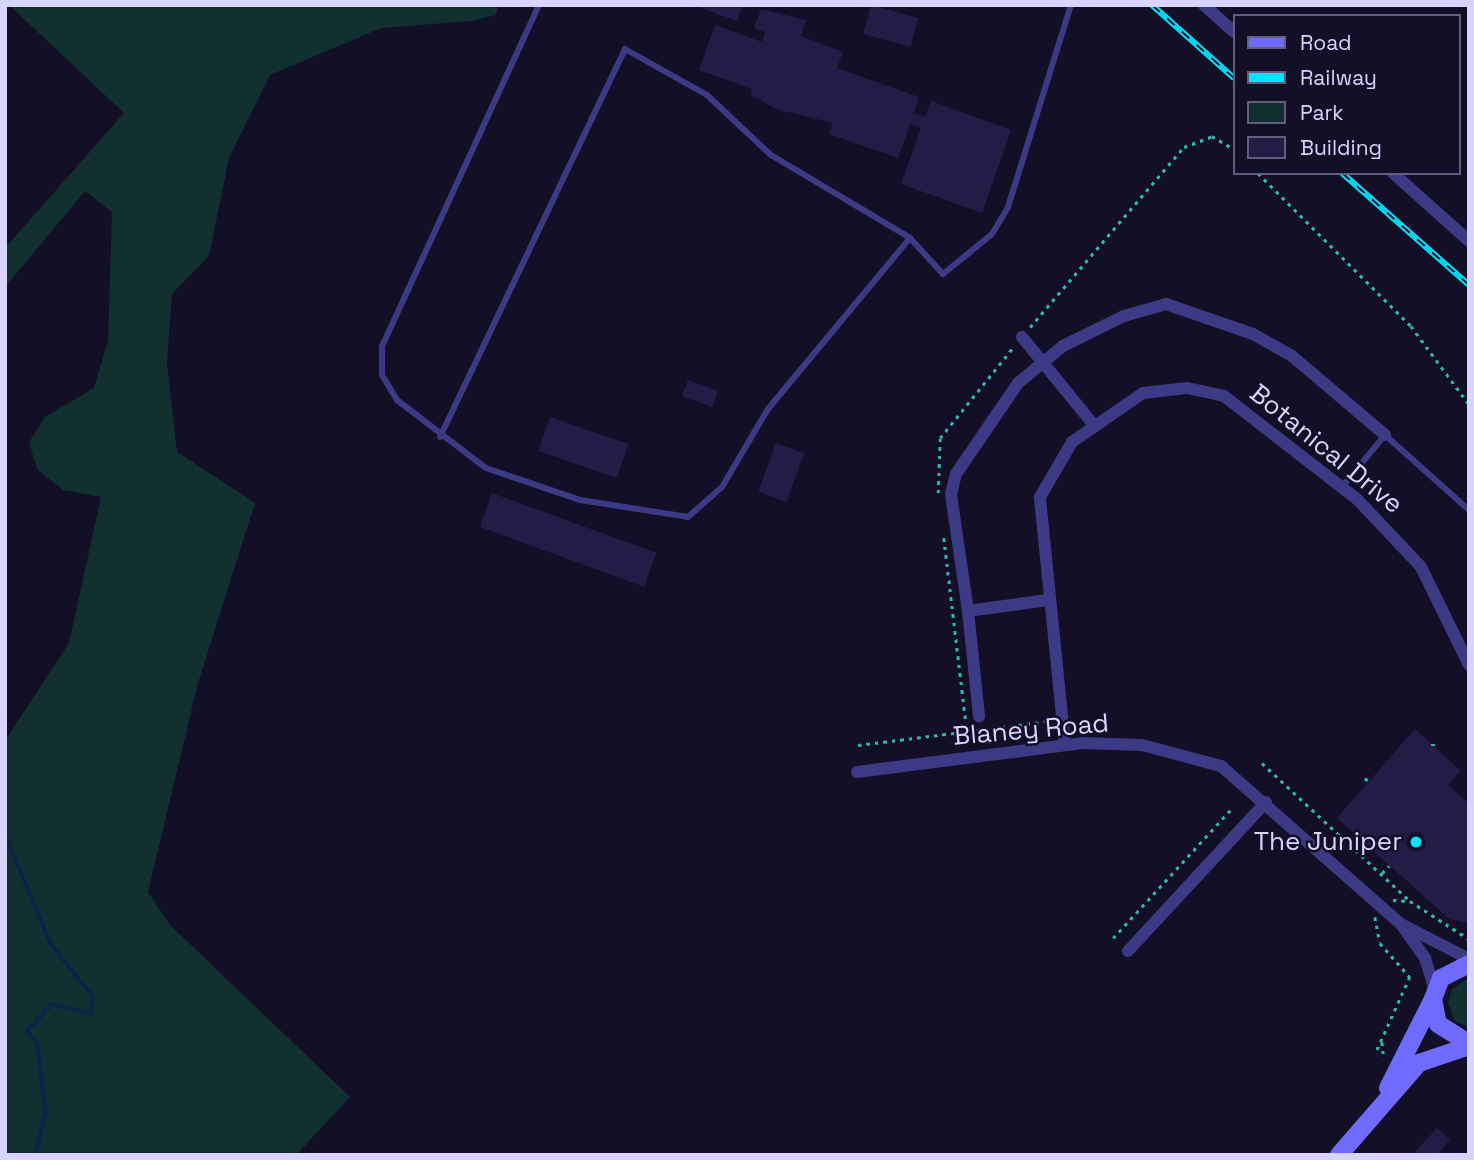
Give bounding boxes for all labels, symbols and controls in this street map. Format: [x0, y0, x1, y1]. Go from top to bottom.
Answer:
legend [1232, 14, 1460, 175]
text: Road [1300, 29, 1352, 56]
text: Railway [1300, 64, 1377, 91]
text: Park [1300, 99, 1344, 126]
text: Building [1300, 134, 1382, 161]
street label: Botanical Drive [1243, 378, 1409, 520]
street label: Blaney Road [952, 708, 1110, 752]
place label: The Juniper [1254, 826, 1402, 858]
marker: The Juniper [1408, 834, 1424, 850]

